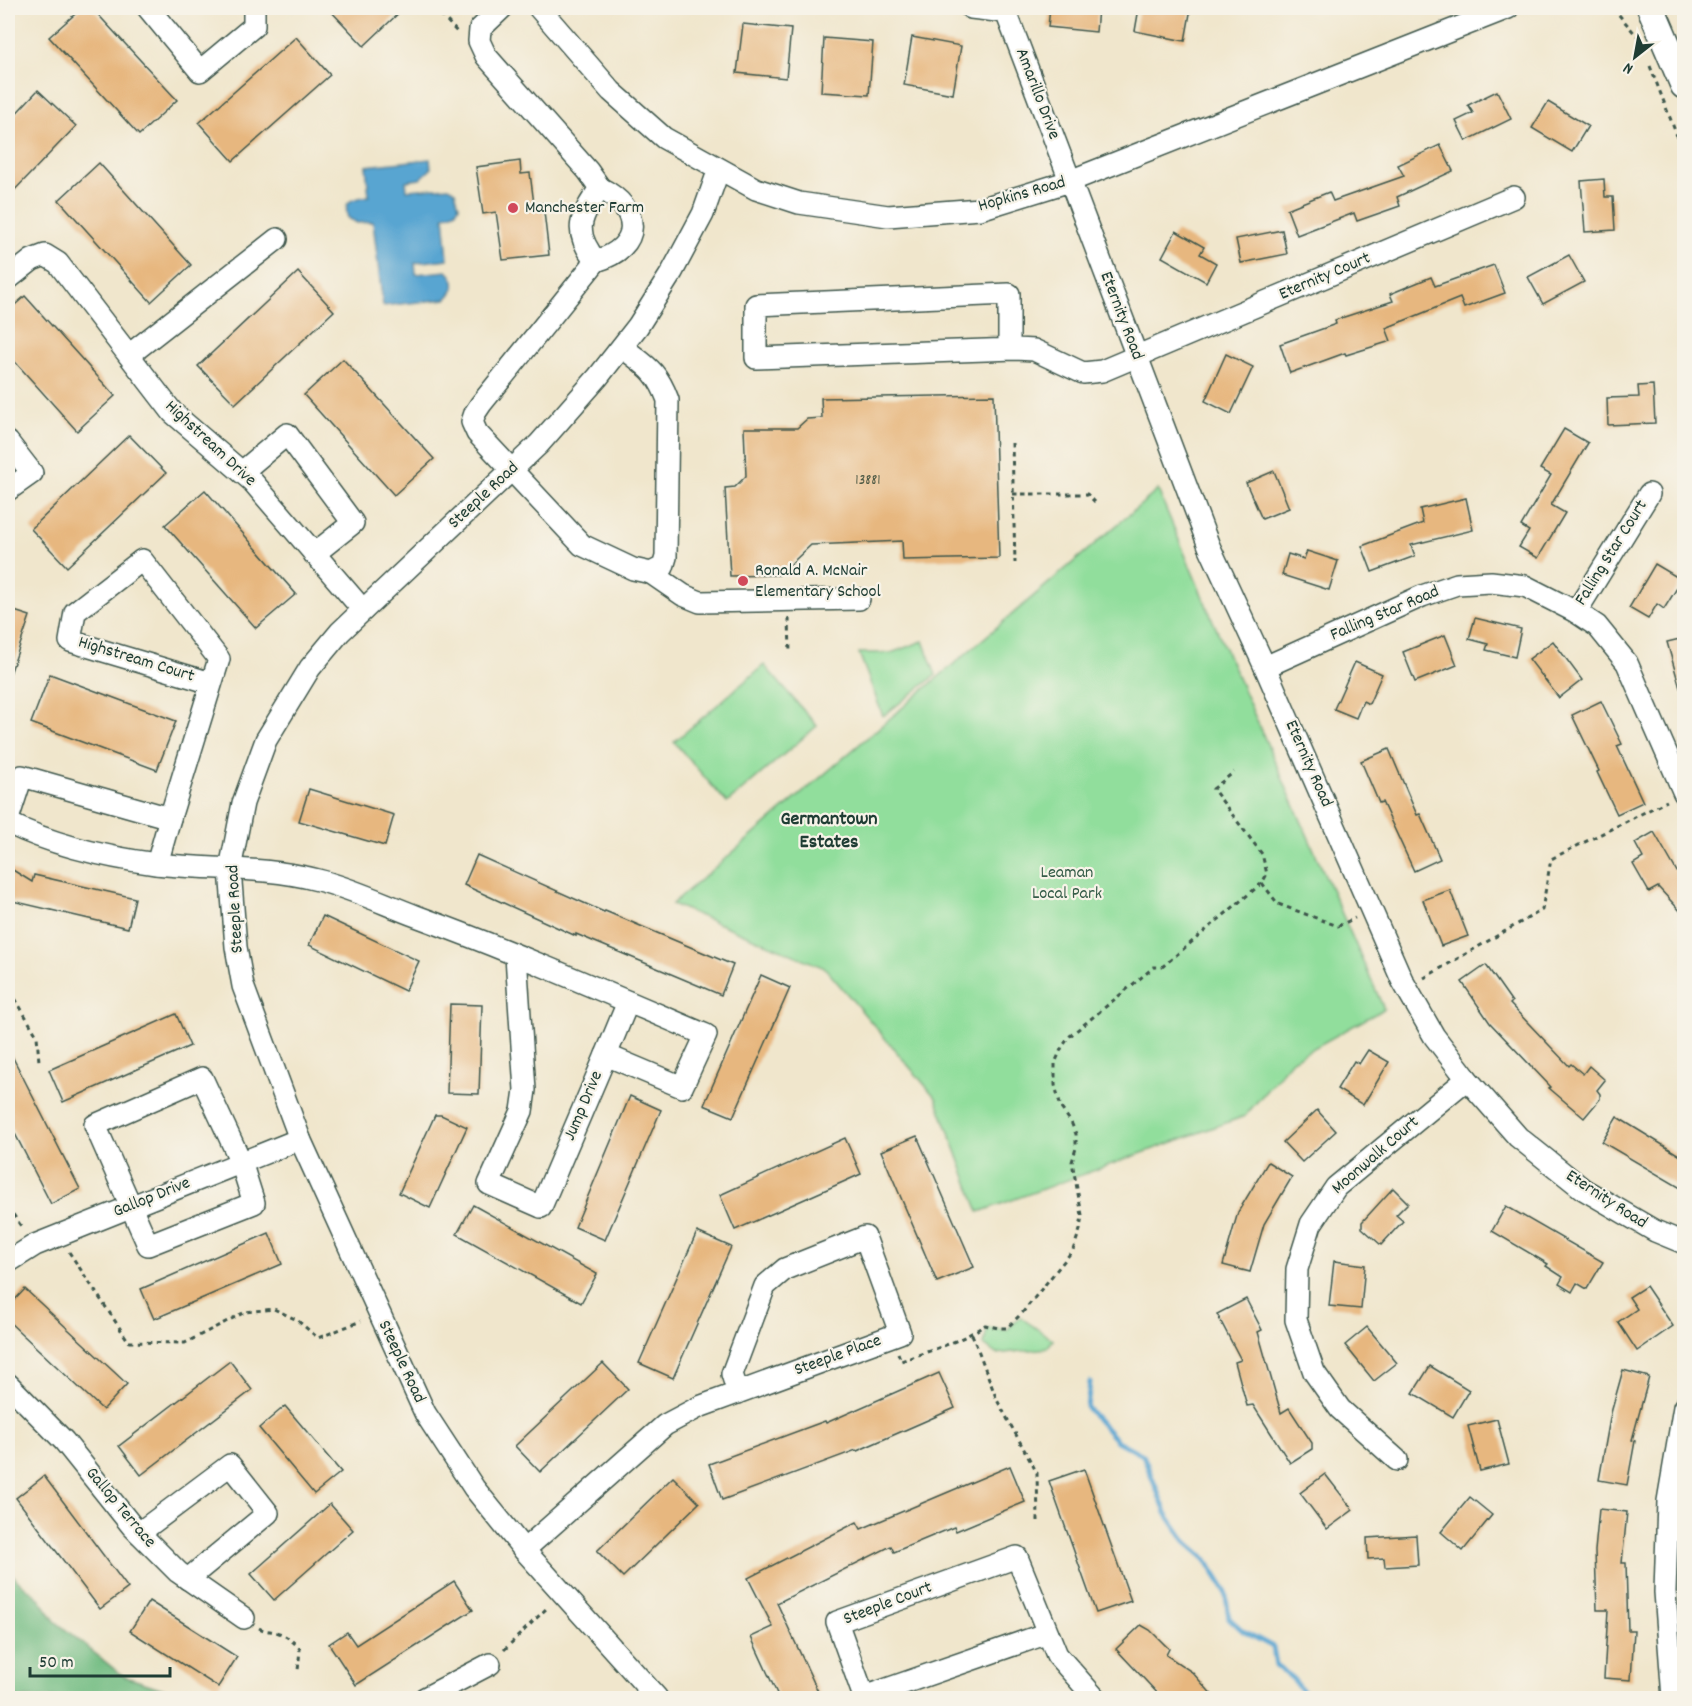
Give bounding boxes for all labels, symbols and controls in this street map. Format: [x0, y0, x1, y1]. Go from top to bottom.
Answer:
north arrow [1605, 27, 1665, 87]
street label: Amarillo Drive [1008, 45, 1066, 143]
text: N [1619, 56, 1638, 80]
street label: Hopkins Road [975, 171, 1069, 219]
place label: Manchester Farm [525, 196, 644, 221]
marker: Manchester Farm [506, 201, 520, 215]
street label: Eternity Court [1275, 246, 1375, 307]
street label: Eternity Road [1093, 268, 1149, 364]
street label: Highstream Drive [159, 395, 261, 493]
street label: Steeple Road [443, 457, 525, 535]
house number: 13881 [855, 470, 881, 492]
street label: Falling Star Court [1569, 495, 1655, 611]
place label: Ronald A. McNair Elementary School [755, 559, 882, 605]
marker: Ronald A. McNair Elementary School [736, 574, 750, 588]
street label: Falling Star Road [1327, 580, 1443, 648]
street label: Highstream Court [75, 630, 198, 690]
street label: Eternity Road [1278, 717, 1338, 811]
district label: Germantown Estates [780, 806, 878, 857]
park label: Leaman Local Park [1032, 861, 1102, 907]
street label: Steeple Road [221, 864, 251, 954]
street label: Jump Drive [558, 1067, 610, 1145]
street label: Moonwalk Court [1327, 1111, 1425, 1201]
street label: Eternity Road [1560, 1164, 1652, 1236]
street label: Gallop Drive [110, 1171, 194, 1225]
street label: Steeple Road [371, 1317, 431, 1407]
street label: Steeple Place [791, 1329, 885, 1383]
street label: Gallop Terrace [79, 1462, 161, 1554]
street label: Steeple Court [840, 1576, 936, 1632]
scale bar [30, 1640, 170, 1678]
text: 50 m [39, 1651, 74, 1676]

